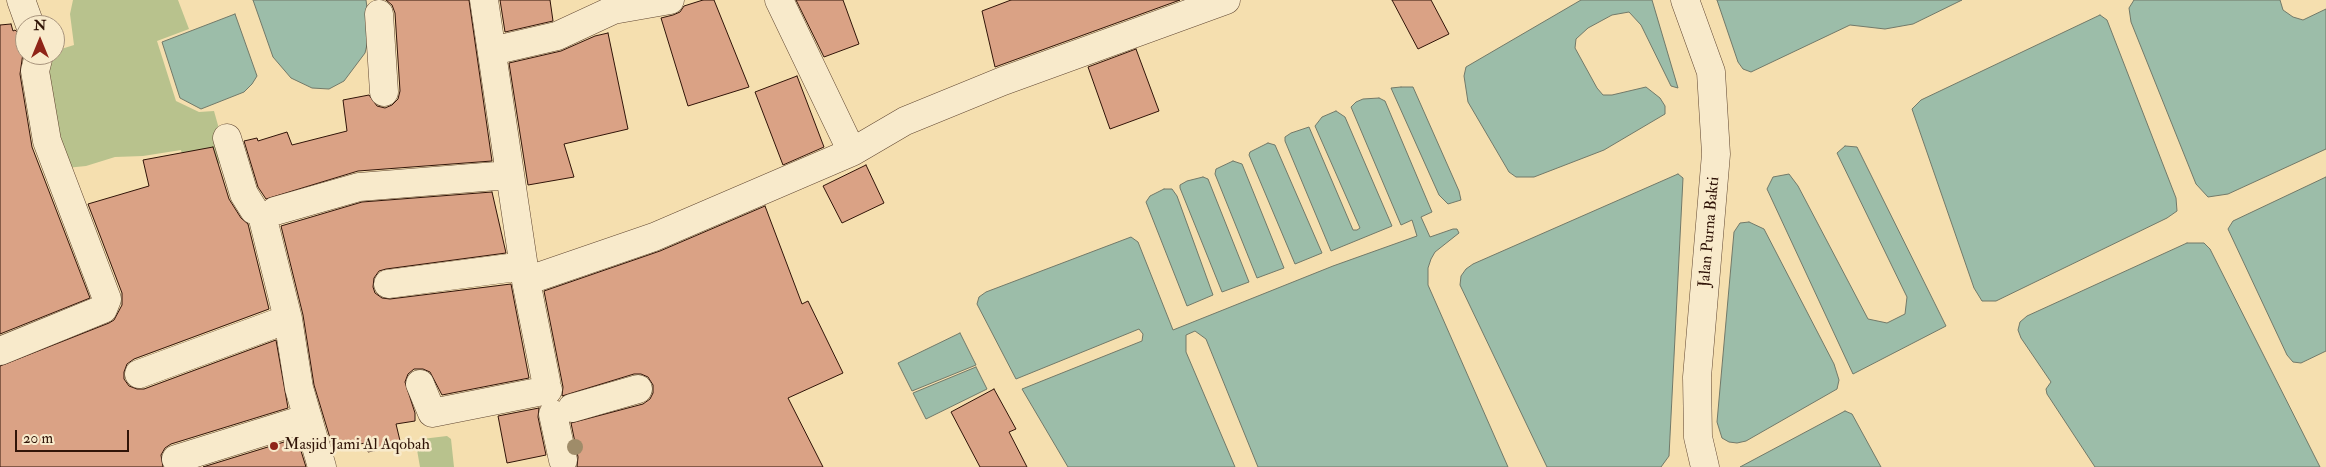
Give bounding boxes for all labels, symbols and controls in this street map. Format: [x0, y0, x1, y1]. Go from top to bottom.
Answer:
north arrow [15, 15, 65, 65]
text: N [34, 17, 46, 34]
street label: Jalan Purna Bakti [1696, 176, 1724, 288]
scale bar [18, 420, 131, 452]
text: 20 m [23, 429, 53, 448]
place label: Masjid Jami Al Aqobah [284, 436, 430, 456]
marker: Masjid Jami Al Aqobah [268, 440, 280, 452]

